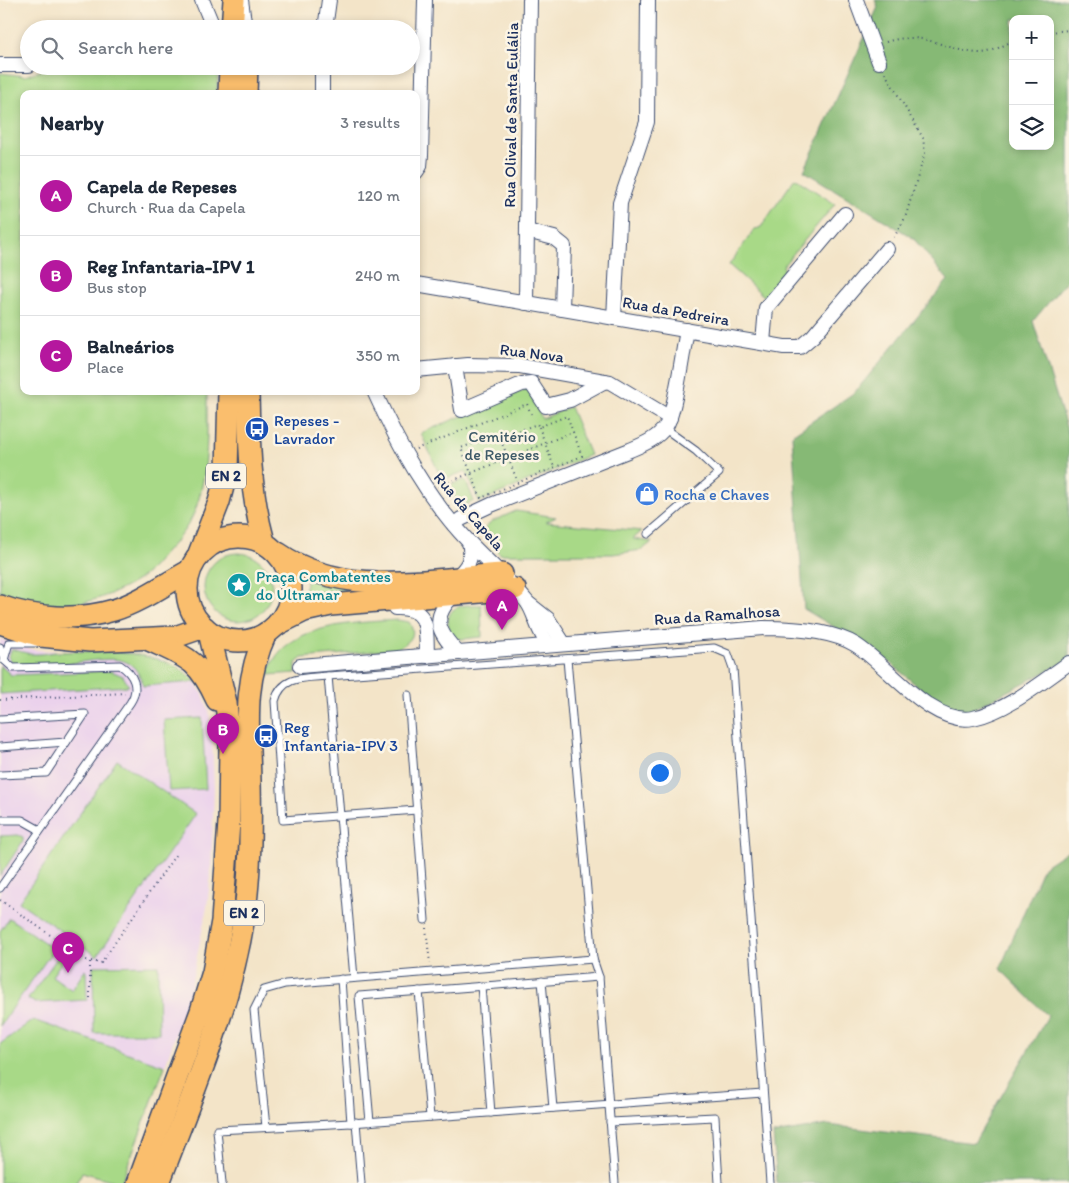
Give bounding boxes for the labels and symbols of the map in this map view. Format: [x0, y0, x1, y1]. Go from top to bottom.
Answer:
street label: Rua Olival de Santa Eulália [500, 22, 522, 208]
street label: Rua da Pedreira [621, 292, 732, 330]
street label: Rua Nova [499, 340, 566, 366]
place label: Repeses - Lavrador [274, 411, 339, 448]
bus stop icon: Repeses - Lavrador [244, 416, 270, 442]
park label: Cemitério de Repeses [465, 427, 539, 464]
road number: EN 2 [206, 464, 246, 488]
street label: Rua da Capela [430, 468, 509, 555]
shop icon: Rocha e Chaves [634, 481, 660, 507]
place label: Rocha e Chaves [664, 485, 769, 504]
place label: Praça Combatentes do Ultramar [256, 567, 391, 604]
place icon: Praça Combatentes do Ultramar [226, 572, 252, 598]
pin: A [486, 589, 518, 630]
street label: Rua da Ramalhosa [653, 601, 781, 629]
pin: B [207, 713, 239, 754]
place label: Reg Infantaria-IPV 3 [284, 718, 398, 755]
bus stop icon: Reg Infantaria-IPV 3 [253, 723, 279, 749]
your location [647, 760, 673, 786]
road number: EN 2 [224, 900, 264, 926]
pin: C [52, 932, 84, 973]

